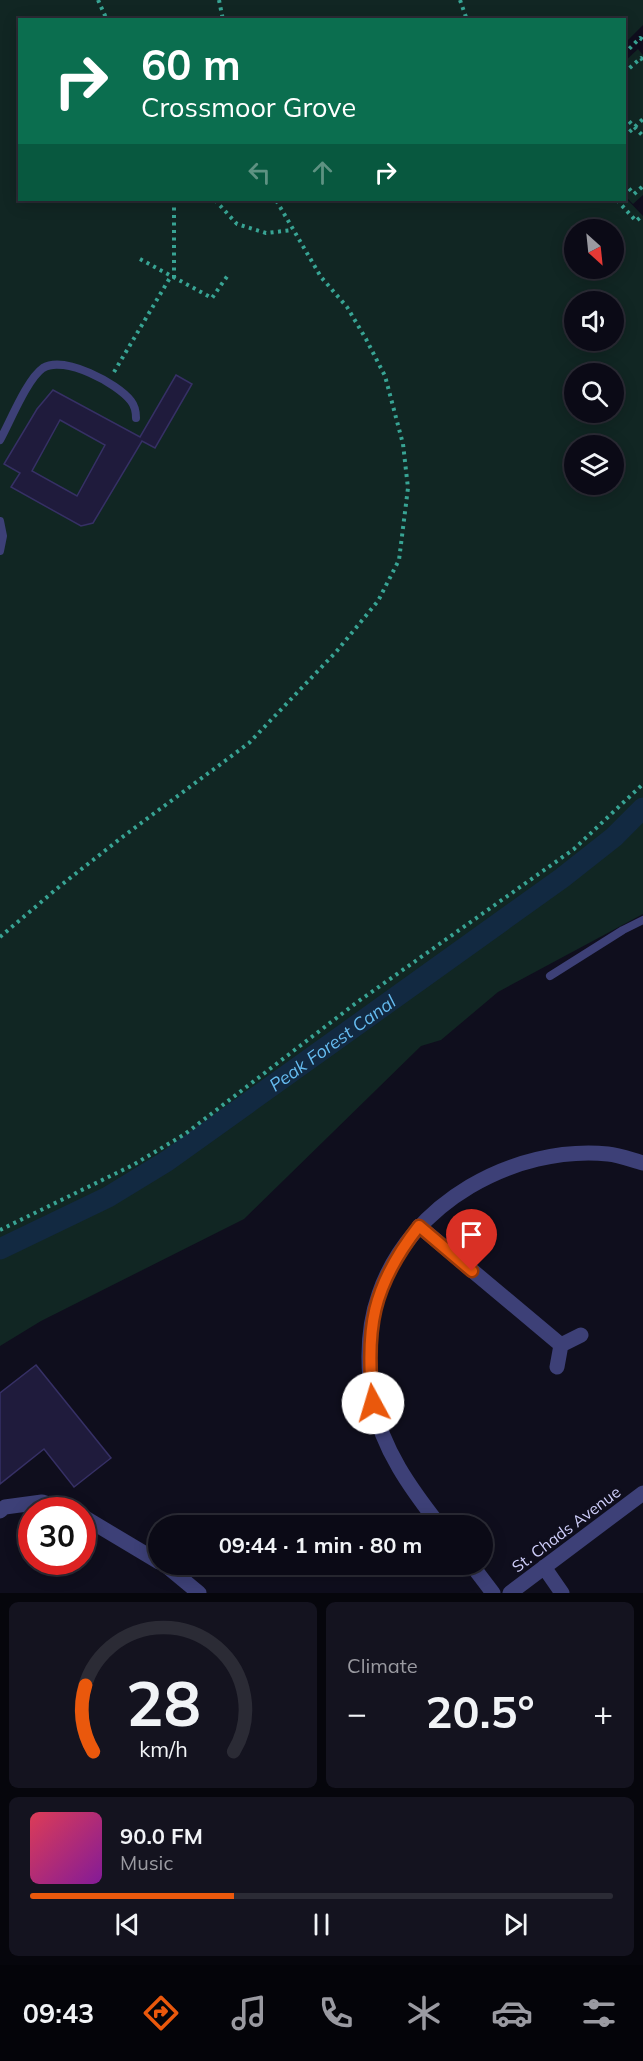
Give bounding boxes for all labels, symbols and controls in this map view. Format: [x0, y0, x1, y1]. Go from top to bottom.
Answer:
text: 60 m [141, 38, 241, 91]
icon: right [42, 42, 120, 120]
text: Crossmoor Grove [141, 90, 356, 124]
icon: left [243, 156, 276, 189]
icon: ahead [306, 156, 339, 189]
icon: right [369, 156, 402, 189]
north arrow [564, 219, 624, 279]
map controls [564, 219, 624, 495]
button: sound [564, 291, 624, 351]
button: search [564, 363, 624, 423]
button: layers [564, 435, 624, 495]
water label: Peak Forest Canal [264, 989, 401, 1096]
pin [446, 1209, 497, 1271]
icon: arrive [455, 1218, 488, 1251]
position arrow [341, 1371, 405, 1435]
street label: St. Chads Avenue [508, 1482, 624, 1576]
speed limit sign: 30 [18, 1497, 96, 1575]
text: 09:44 · 1 min · 80 m [219, 1531, 422, 1559]
text: Climate [347, 1653, 418, 1678]
text: 28 [126, 1663, 200, 1742]
text: 20.5° [425, 1683, 535, 1739]
text: − [347, 1692, 367, 1733]
text: + [593, 1692, 613, 1733]
text: km/h [139, 1735, 187, 1762]
text: 90.0 FM [120, 1822, 203, 1850]
text: Music [120, 1850, 173, 1875]
icon: previous [111, 1908, 144, 1941]
icon: pause [305, 1908, 338, 1941]
icon: next [499, 1908, 532, 1941]
icon: directions [140, 1992, 182, 2034]
icon: music [228, 1992, 270, 2034]
icon: phone [315, 1992, 357, 2034]
icon: climate [403, 1992, 445, 2034]
icon: car [491, 1992, 533, 2034]
icon: filters [578, 1992, 620, 2034]
text: 09:43 [23, 1996, 94, 2030]

